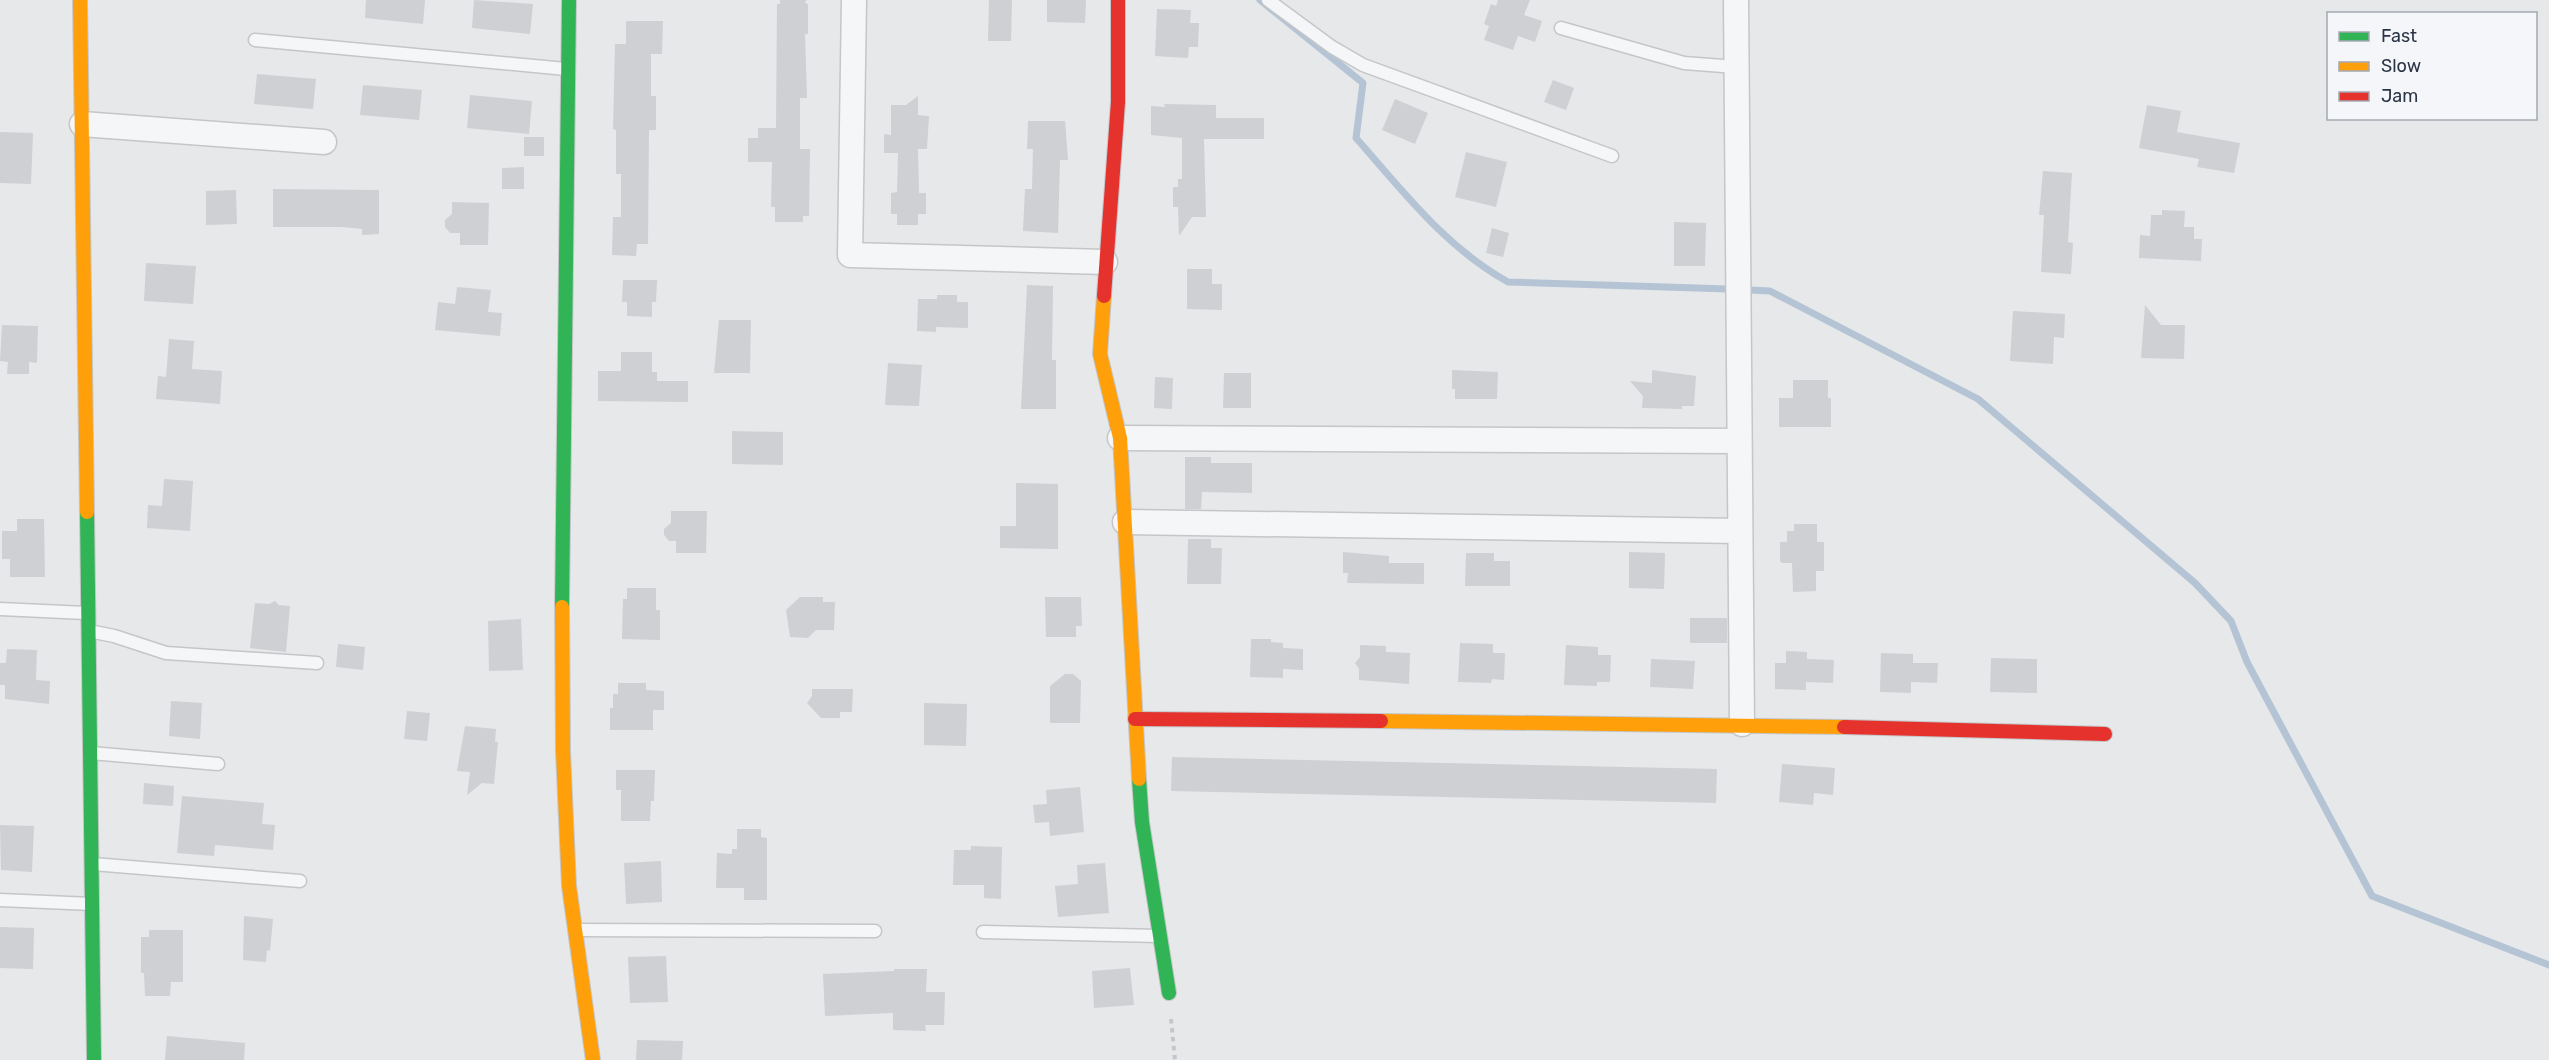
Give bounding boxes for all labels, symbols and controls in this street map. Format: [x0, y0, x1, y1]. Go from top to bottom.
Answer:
legend [2327, 12, 2537, 120]
text: Fast [2381, 25, 2417, 47]
text: Slow [2381, 55, 2421, 77]
text: Jam [2381, 85, 2418, 107]

